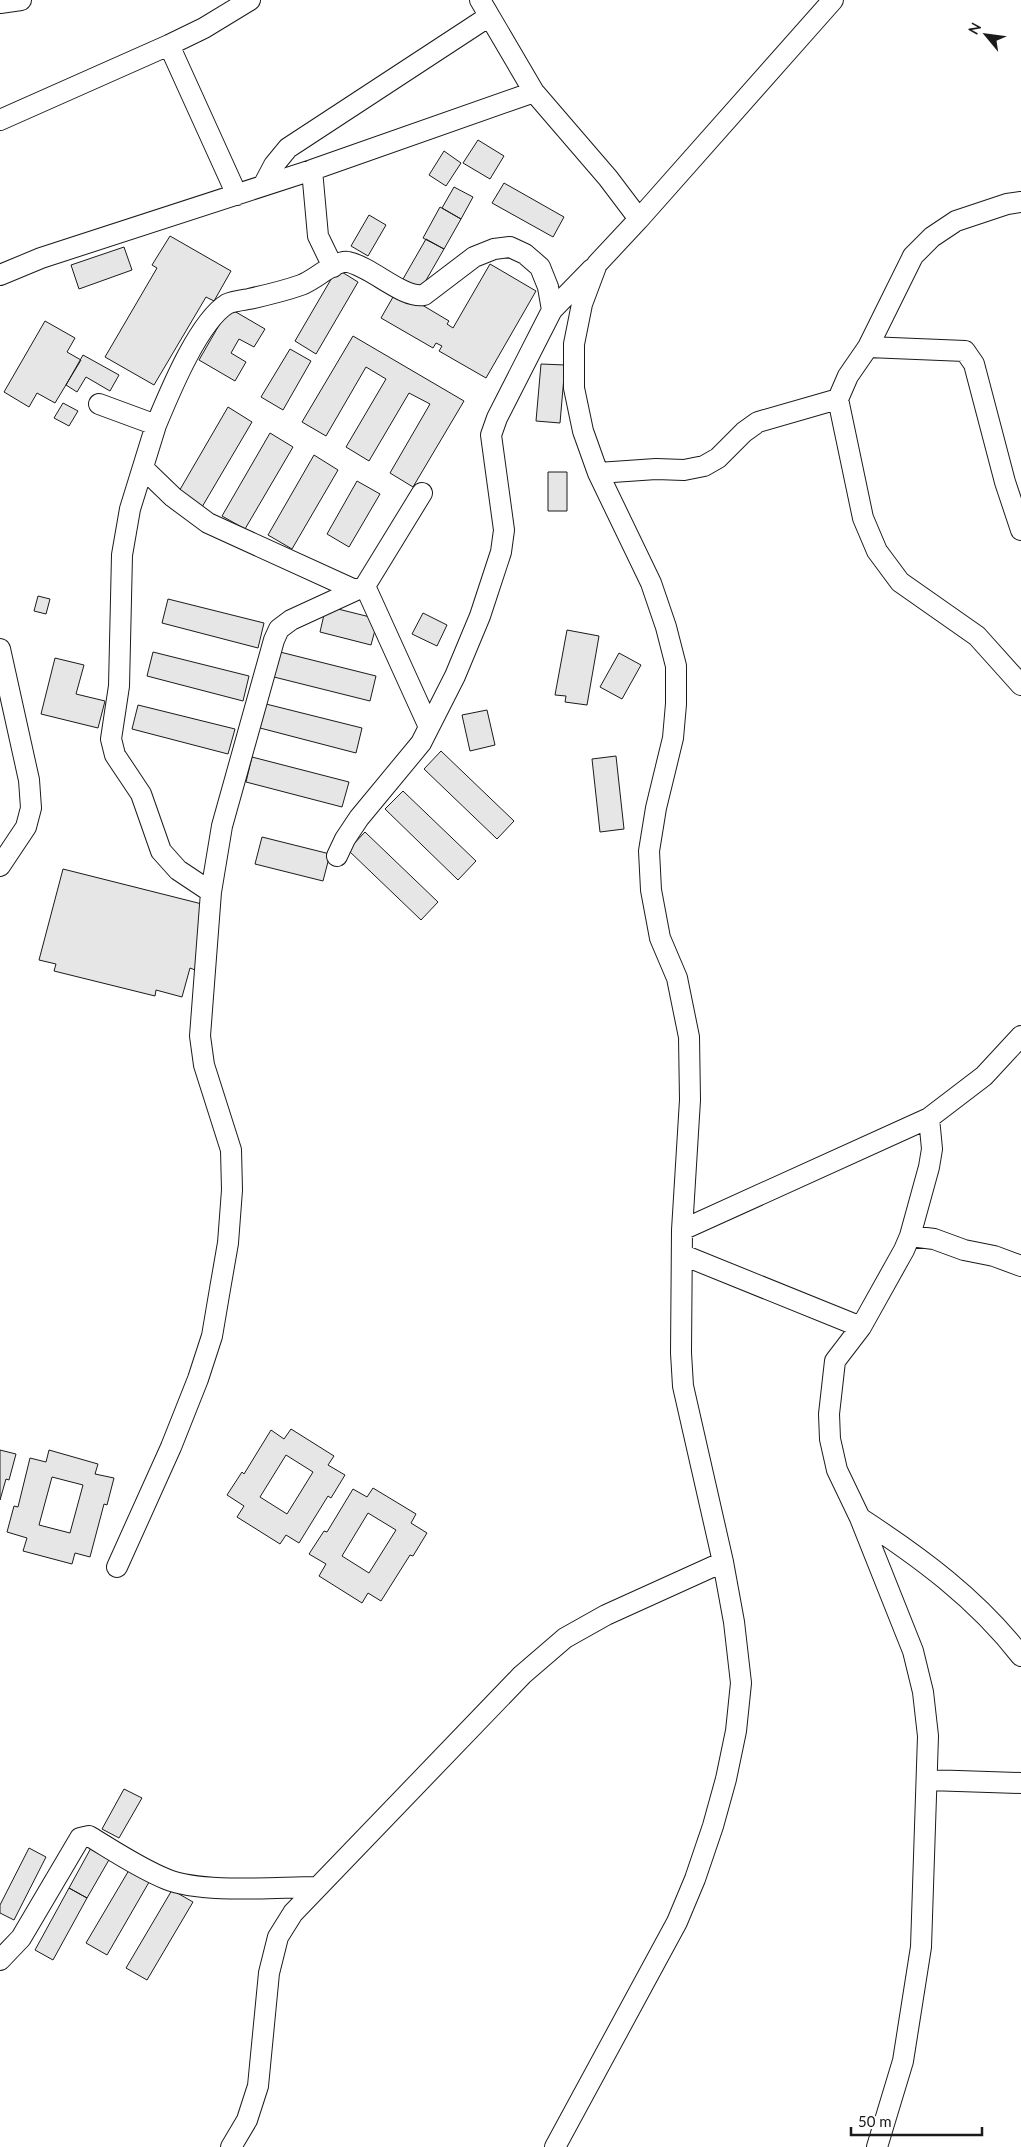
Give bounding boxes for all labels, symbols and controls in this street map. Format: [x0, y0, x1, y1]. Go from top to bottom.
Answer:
north arrow [961, 10, 1011, 60]
text: N [964, 20, 984, 37]
scale bar [851, 2104, 982, 2136]
text: 50 m [858, 2112, 892, 2130]

